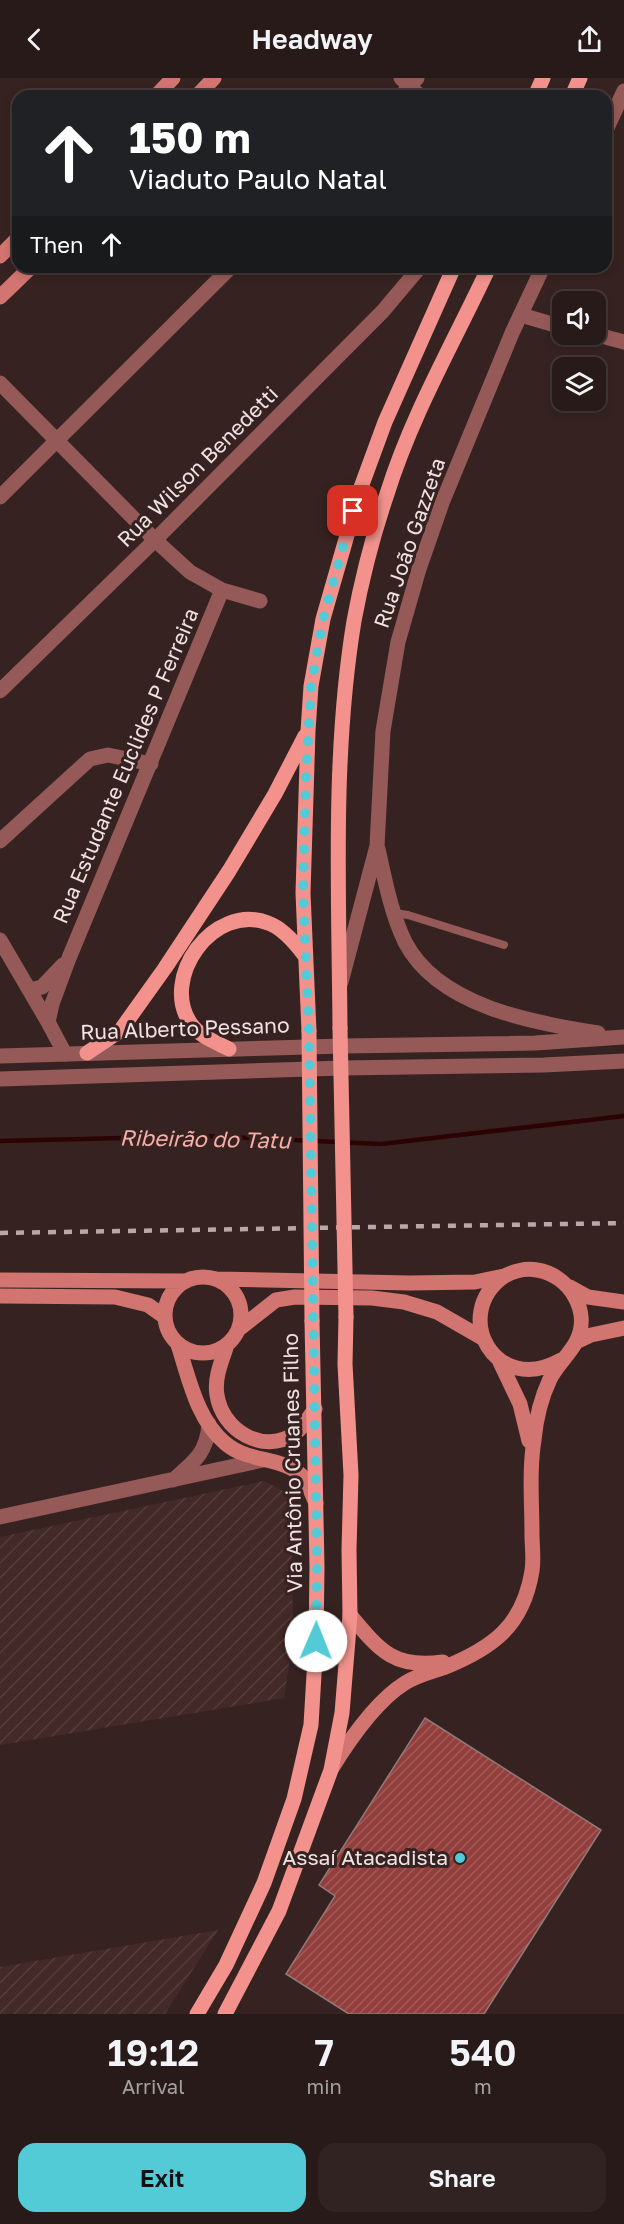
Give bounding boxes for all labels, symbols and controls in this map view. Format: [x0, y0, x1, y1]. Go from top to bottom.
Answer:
icon: back [18, 23, 51, 56]
text: Headway [251, 23, 373, 55]
icon: share [573, 23, 606, 56]
text: 150 m [129, 112, 251, 162]
icon: ahead [30, 114, 108, 192]
text: Viaduto Paulo Natal [129, 163, 387, 195]
icon: ahead [95, 228, 128, 261]
text: Then [30, 231, 83, 258]
map controls [552, 291, 606, 411]
button: sound [552, 291, 606, 345]
button: layers [552, 357, 606, 411]
street label: Rua Wilson Benedetti [111, 380, 283, 552]
street label: Rua João Gazzeta [368, 454, 450, 631]
pin [327, 485, 378, 536]
icon: arrive [336, 494, 369, 527]
street label: Rua Estudante Euclides P Ferreira [47, 604, 203, 927]
street label: Rua Alberto Pessano [80, 1011, 290, 1045]
water label: Ribeirão do Tatu [119, 1124, 292, 1154]
street label: Via Antônio Cruanes Filho [277, 1333, 307, 1593]
position arrow [284, 1609, 348, 1673]
place label: Assaí Atacadista [282, 1844, 448, 1870]
marker: Assaí Atacadista [453, 1851, 467, 1865]
text: 19:12 [107, 2031, 199, 2074]
text: 7 [314, 2031, 334, 2074]
text: 540 [449, 2031, 517, 2074]
text: Arrival [122, 2074, 185, 2098]
text: min [306, 2074, 342, 2098]
text: m [474, 2074, 492, 2098]
button: Exit [18, 2143, 306, 2212]
button: Share [318, 2143, 606, 2212]

